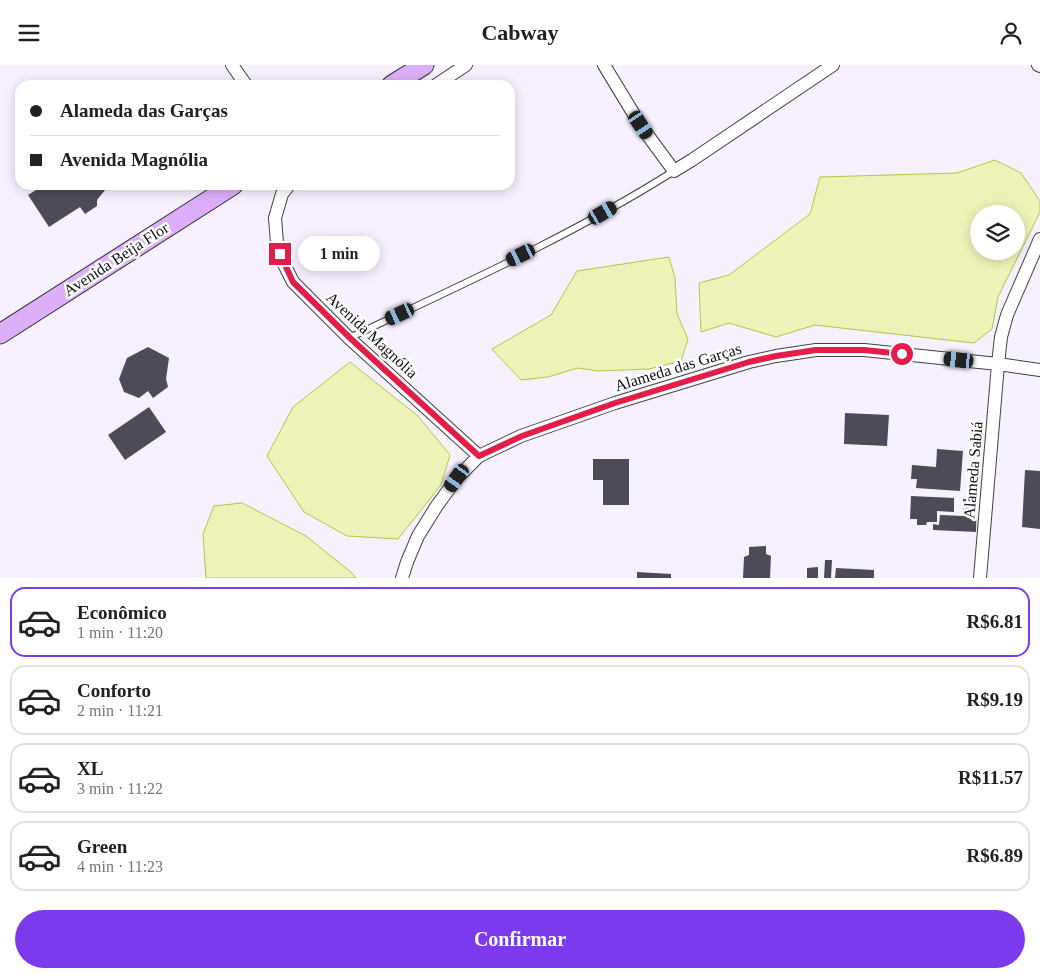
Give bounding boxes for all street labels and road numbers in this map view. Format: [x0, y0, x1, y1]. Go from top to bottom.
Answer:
street label: Avenida Beija Flor [60, 218, 173, 300]
street label: Avenida Magnólia [322, 288, 421, 382]
street label: Alameda das Garças [613, 340, 744, 395]
street label: Alameda Sabiá [960, 421, 986, 519]

